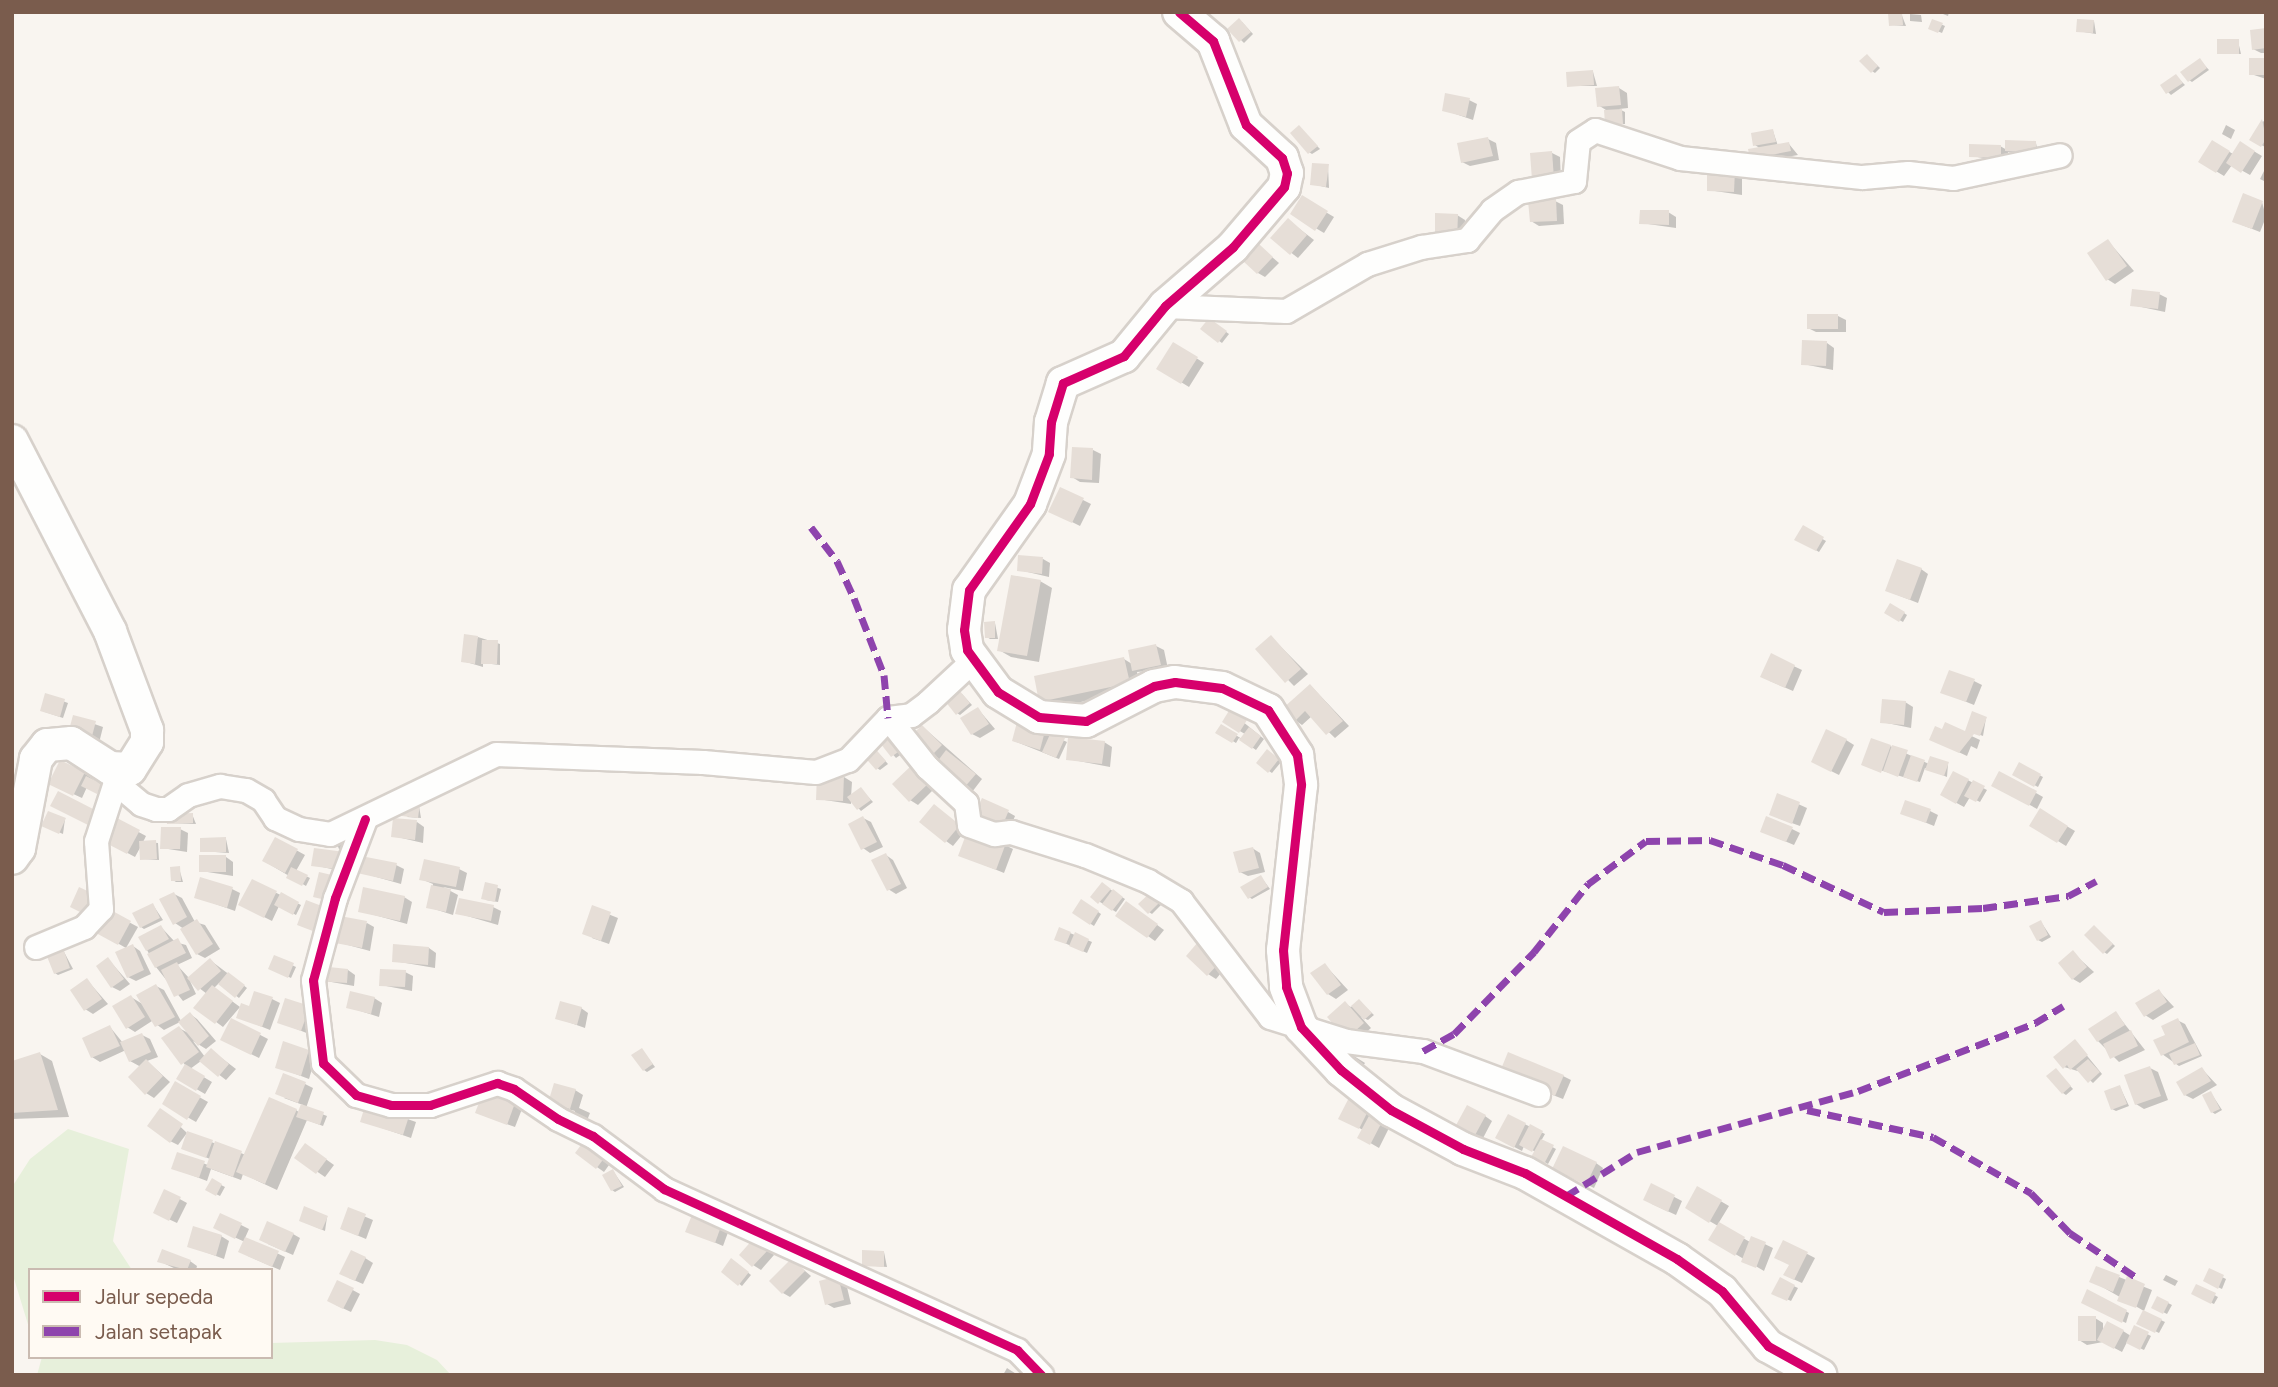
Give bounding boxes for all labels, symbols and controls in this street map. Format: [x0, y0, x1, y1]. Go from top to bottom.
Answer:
legend [28, 1268, 273, 1359]
text: Jalur sepeda [95, 1284, 213, 1309]
text: Jalan setapak [95, 1319, 222, 1344]

